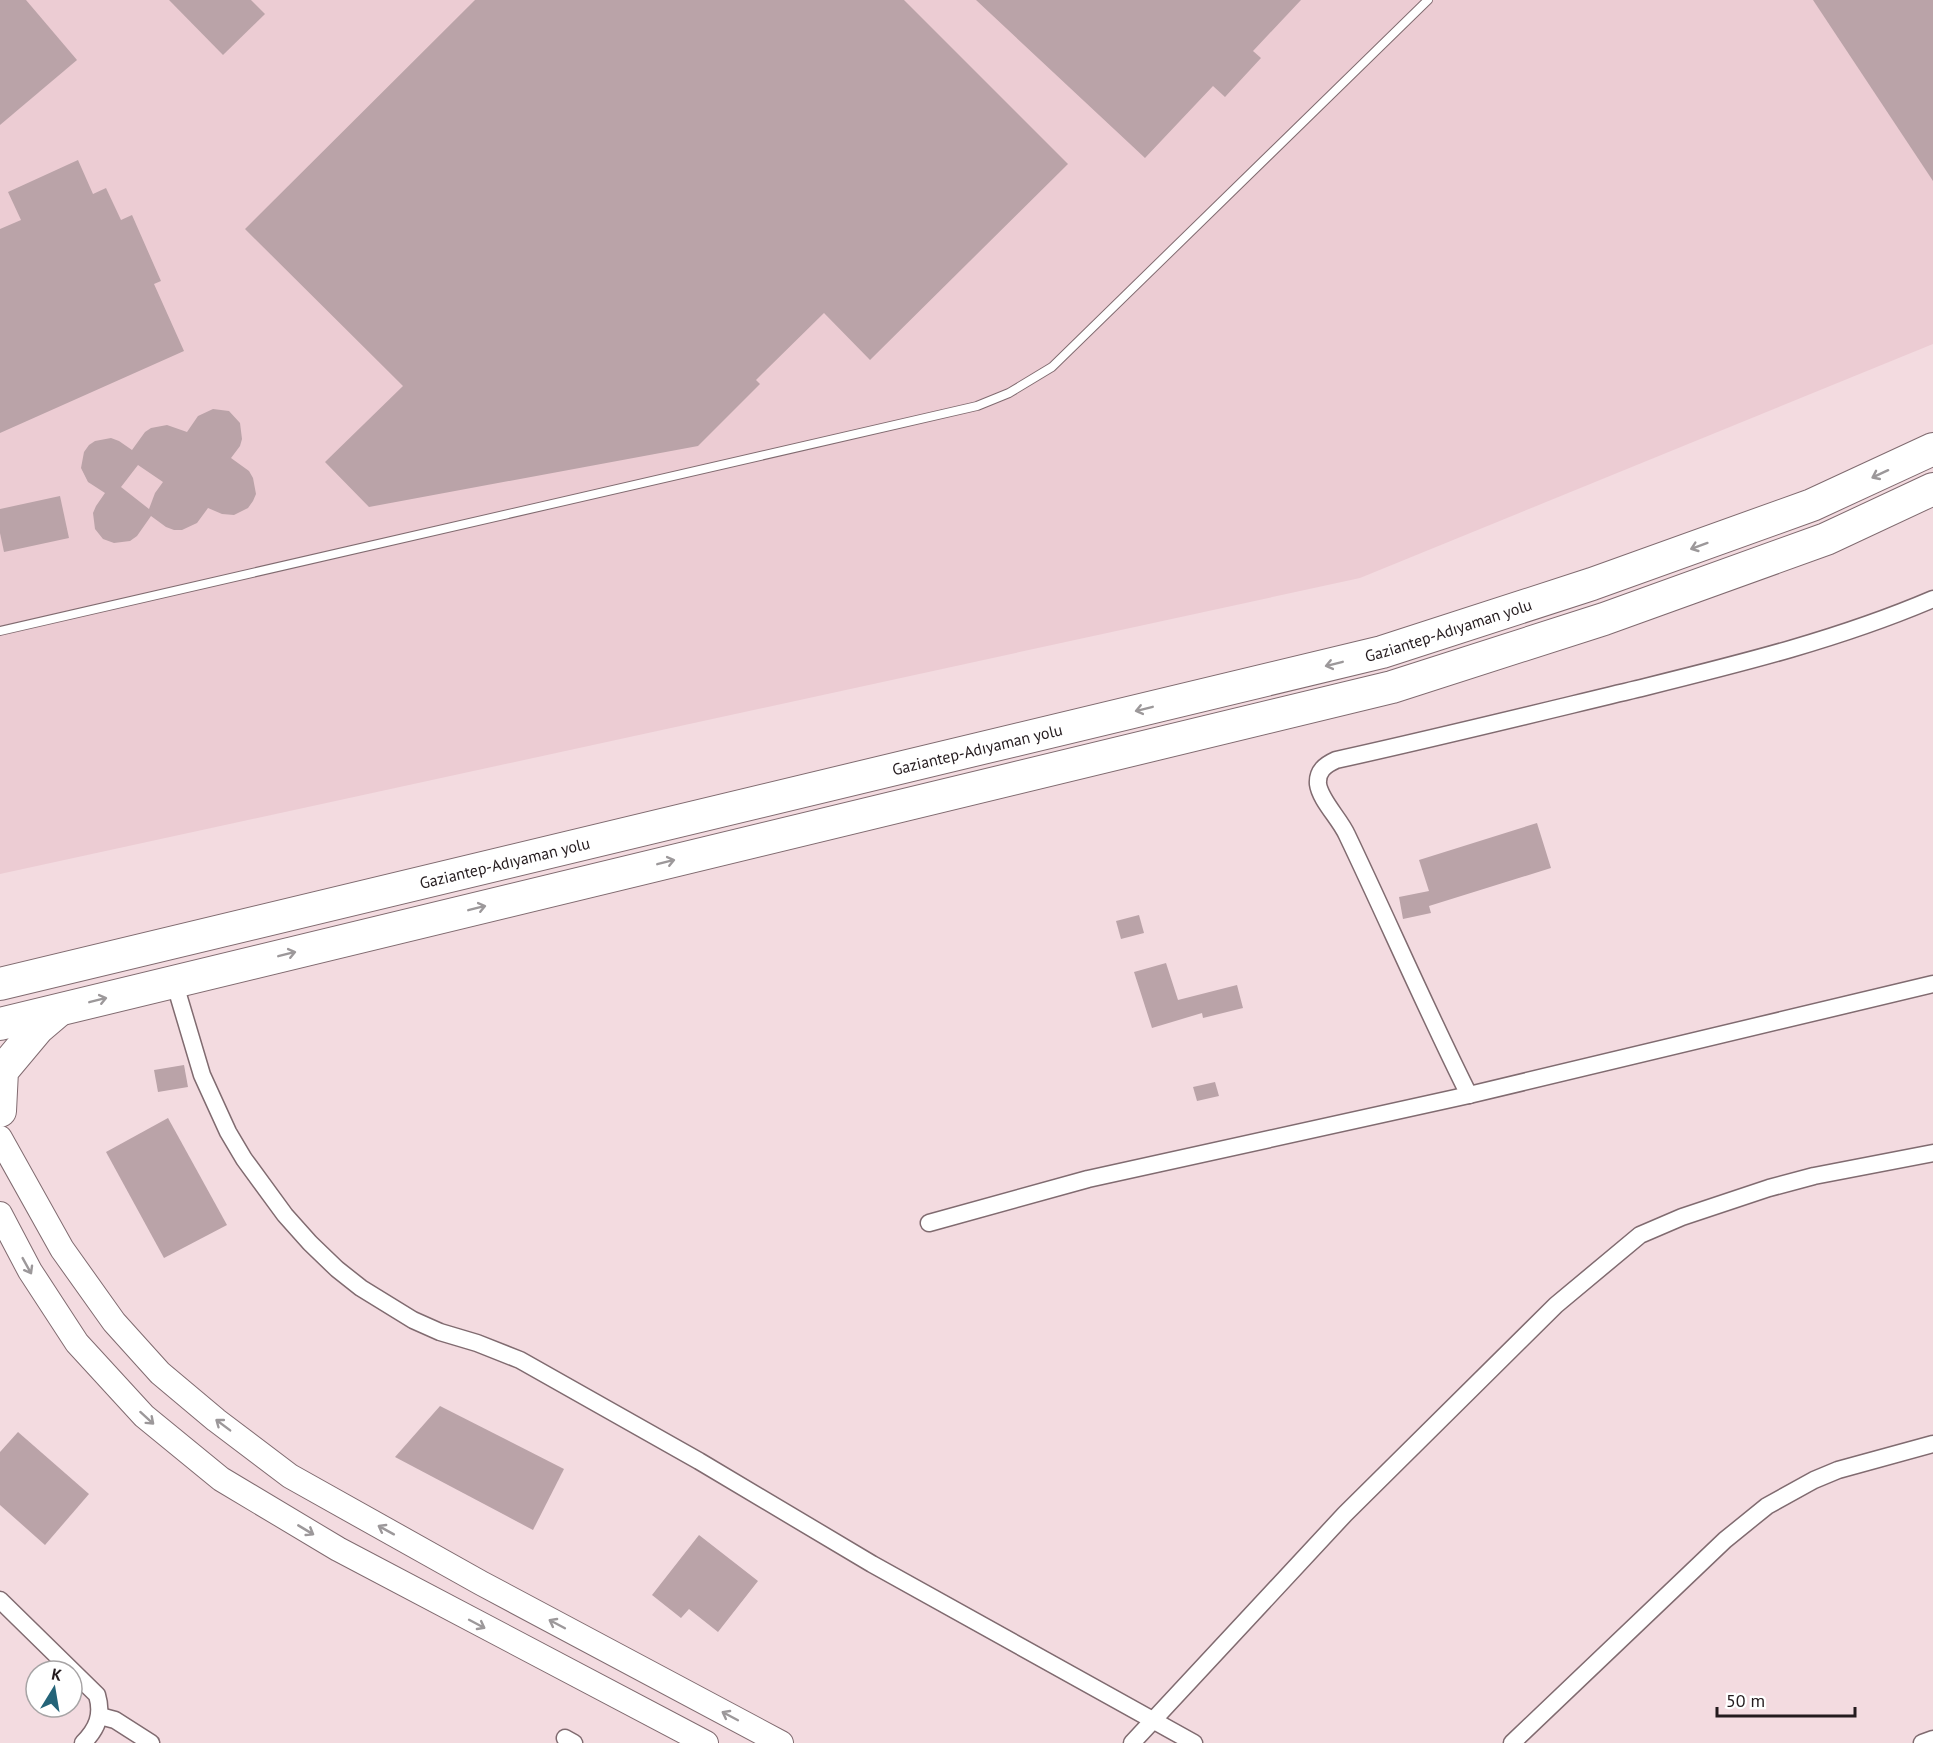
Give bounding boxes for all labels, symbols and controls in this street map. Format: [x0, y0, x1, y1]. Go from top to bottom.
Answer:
one-way arrow [1871, 468, 1889, 480]
one-way arrow [1690, 541, 1709, 552]
street label: Gaziantep-Adıyaman yolu [1363, 594, 1534, 666]
one-way arrow [1324, 658, 1343, 670]
one-way arrow [1135, 704, 1154, 716]
street label: Gaziantep-Adıyaman yolu [890, 719, 1064, 779]
street label: Gaziantep-Adıyaman yolu [418, 833, 592, 893]
one-way arrow [656, 855, 675, 867]
one-way arrow [467, 901, 486, 913]
one-way arrow [277, 947, 296, 959]
one-way arrow [88, 994, 107, 1006]
one-way arrow [21, 1257, 33, 1274]
one-way arrow [140, 1411, 155, 1425]
one-way arrow [215, 1419, 231, 1431]
one-way arrow [378, 1524, 396, 1535]
one-way arrow [297, 1525, 314, 1537]
one-way arrow [549, 1618, 567, 1629]
one-way arrow [468, 1619, 486, 1630]
north arrow [24, 1659, 84, 1719]
text: K [50, 1664, 64, 1685]
scale bar [1717, 1680, 1855, 1718]
text: 50 m [1726, 1689, 1765, 1712]
one-way arrow [721, 1709, 739, 1721]

